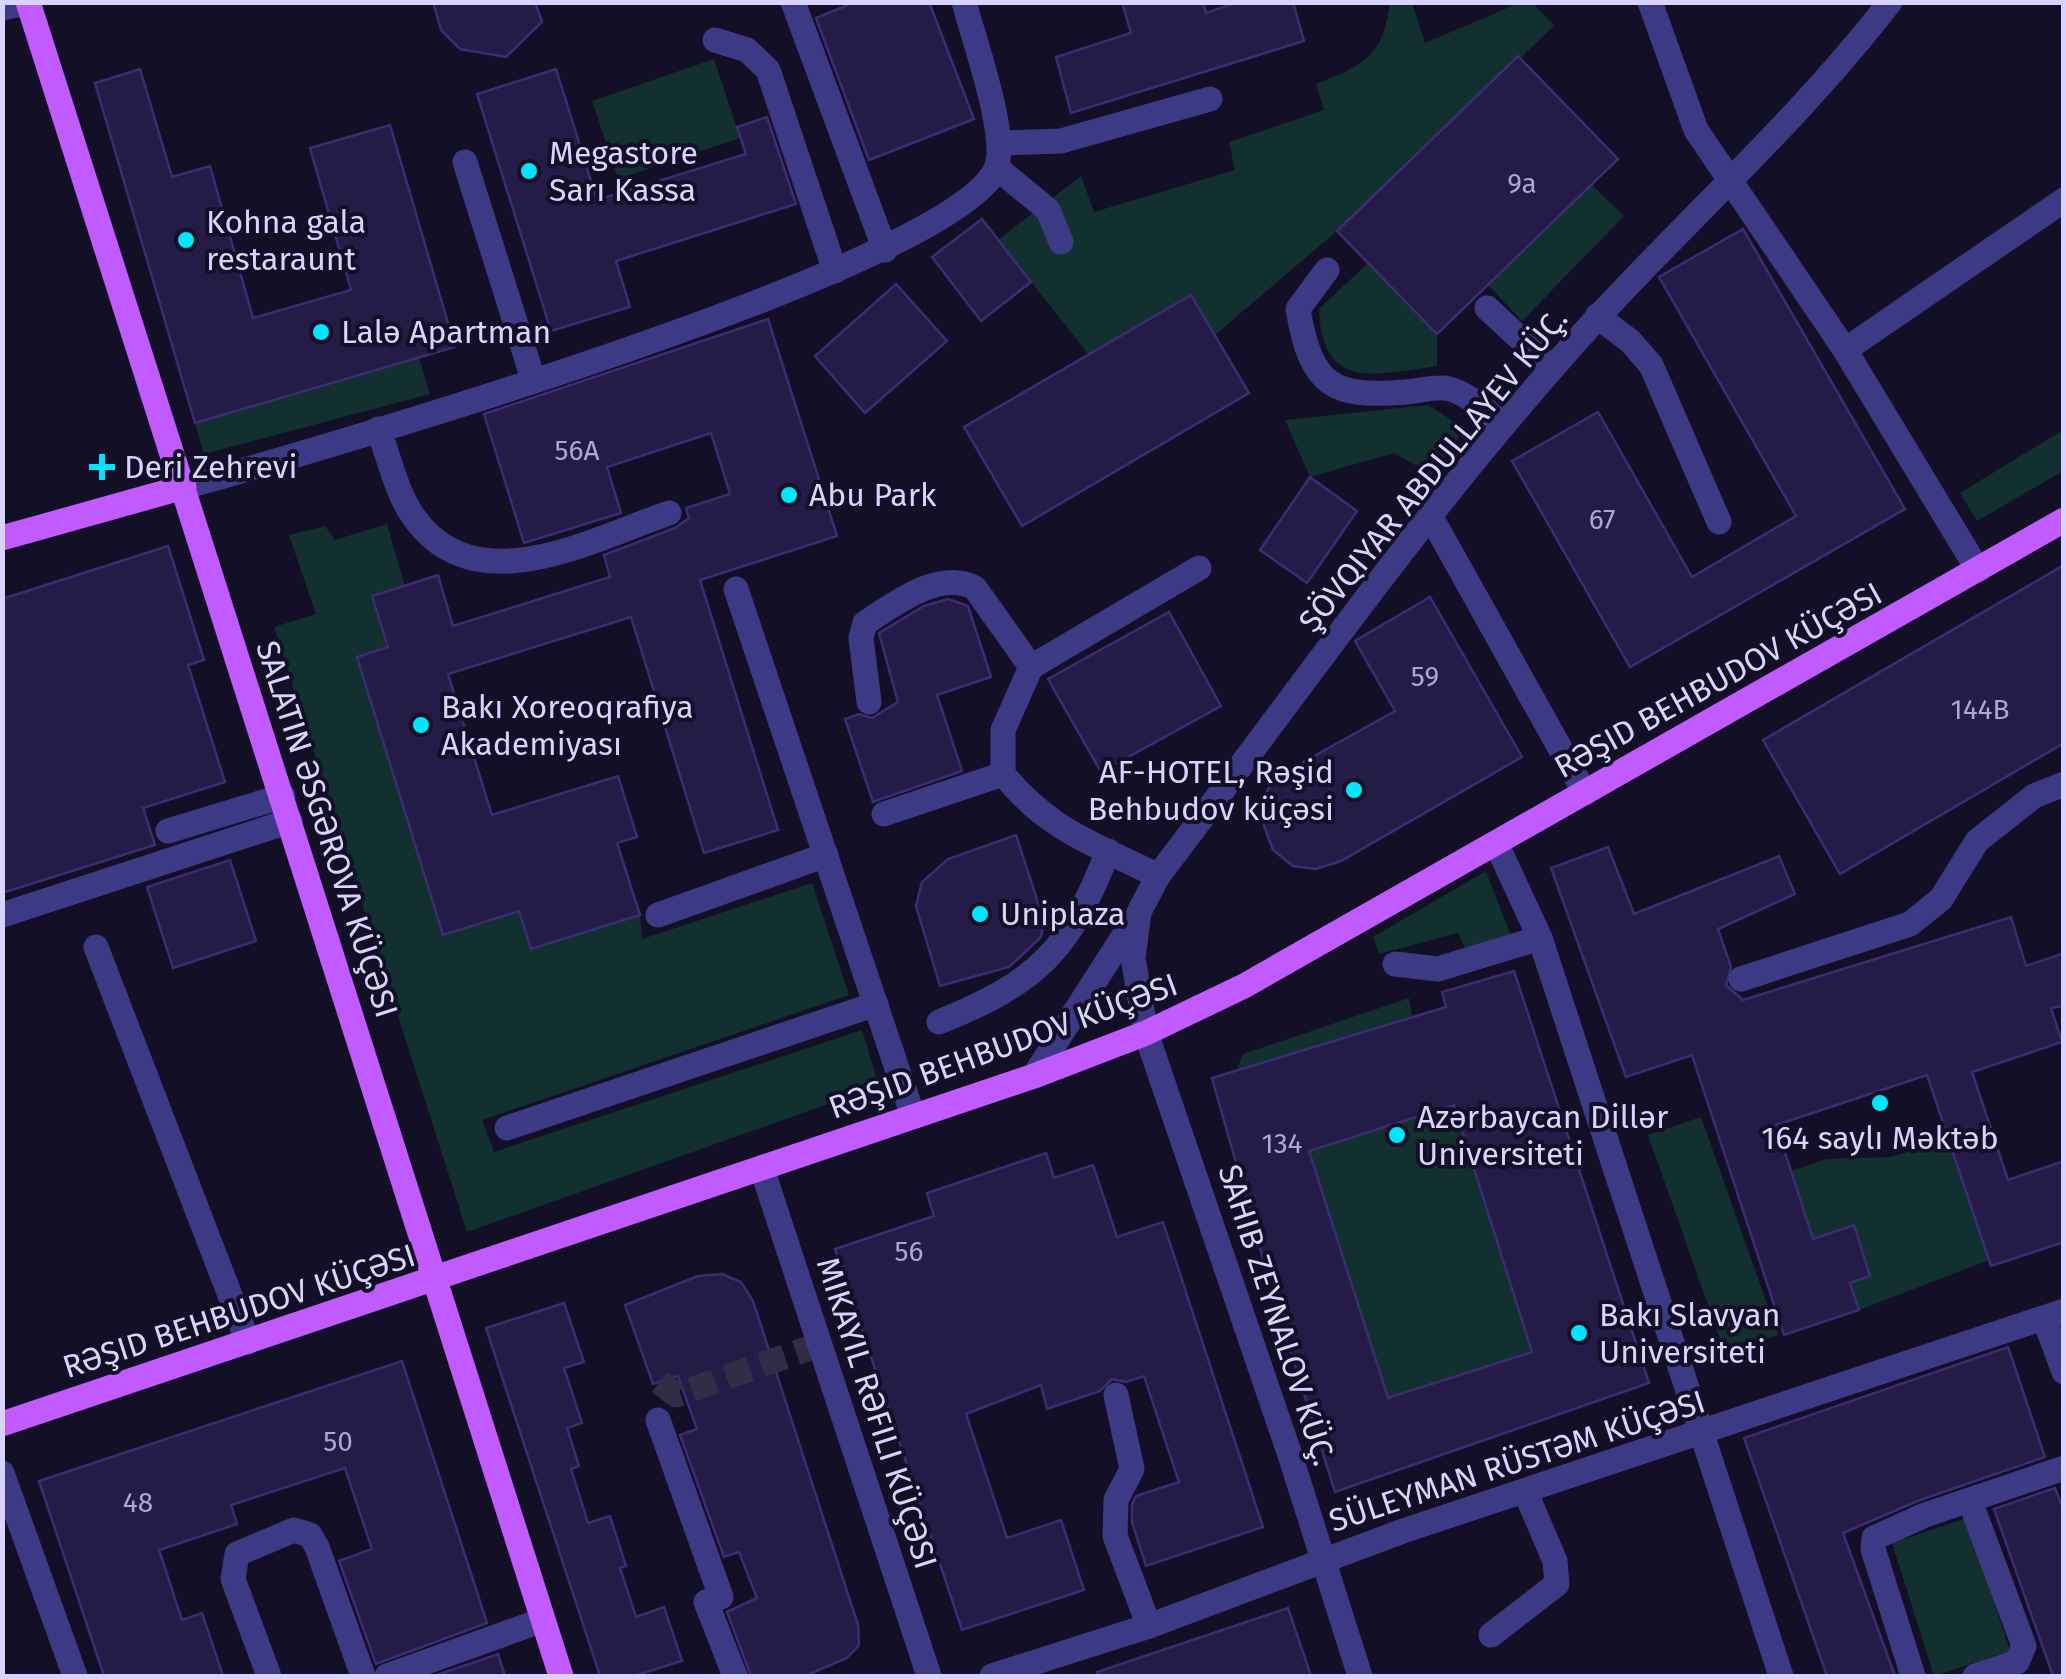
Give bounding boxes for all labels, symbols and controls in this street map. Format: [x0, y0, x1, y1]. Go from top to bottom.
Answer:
place label: Megastore Sarı Kassa [549, 134, 698, 209]
marker: Megastore Sarı Kassa [518, 160, 540, 182]
house number: 9a [1507, 167, 1537, 200]
place label: Kohna gala restaraunt [206, 203, 366, 278]
marker: Kohna gala restaraunt [175, 229, 197, 251]
street label: ŞÖVQIYAR ABDULLAYEV KÜÇ. [1291, 300, 1575, 640]
place label: Lalә Apartman [341, 313, 551, 351]
marker: Lalә Apartman [310, 321, 332, 343]
house number: 56A [555, 434, 600, 467]
place label: Deri Zehrevi [124, 448, 298, 486]
marker: Deri Zehrevi [89, 454, 115, 480]
place label: Abu Park [809, 476, 937, 514]
marker: Abu Park [778, 484, 800, 506]
house number: 67 [1589, 503, 1615, 536]
street label: RƏŞID BEHBUDOV KÜÇƏSI [1548, 574, 1888, 786]
street label: SALATIN ƏSGƏROVA KÜÇƏSI [248, 636, 406, 1022]
house number: 59 [1411, 660, 1439, 693]
place label: Bakı Xoreoqrafiya Akademiyası [441, 688, 694, 763]
house number: 144B [1951, 693, 2009, 726]
marker: Bakı Xoreoqrafiya Akademiyası [410, 714, 432, 736]
place label: AF-HOTEL, Rəşid Behbudov küçəsi [1088, 753, 1334, 828]
marker: AF-HOTEL, Rəşid Behbudov küçəsi [1343, 779, 1365, 801]
place label: Uniplaza [1000, 895, 1126, 933]
marker: Uniplaza [969, 903, 991, 925]
street label: RƏŞID BEHBUDOV KÜÇƏSI [823, 965, 1183, 1127]
marker: 164 saylı Məktəb [1869, 1092, 1891, 1114]
place label: Azərbaycan Dillər Universiteti [1417, 1098, 1669, 1173]
place label: 164 saylı Məktəb [1761, 1119, 1999, 1157]
marker: Azərbaycan Dillər Universiteti [1386, 1124, 1408, 1146]
house number: 134 [1262, 1127, 1303, 1160]
street label: SAHIB ZEYNALOV KÜÇ. [1210, 1160, 1344, 1470]
house number: 56 [895, 1235, 923, 1268]
street label: RƏŞID BEHBUDOV KÜÇƏSI [58, 1236, 420, 1386]
street label: MIKAYIL RƏFILI KÜÇƏSI [809, 1253, 945, 1573]
place label: Bakı Slavyan Universiteti [1599, 1296, 1780, 1371]
marker: Bakı Slavyan Universiteti [1568, 1322, 1590, 1344]
street label: SÜLEYMAN RÜSTƏM KÜÇƏSI [1324, 1382, 1710, 1540]
house number: 50 [323, 1425, 353, 1458]
house number: 48 [123, 1486, 153, 1519]

